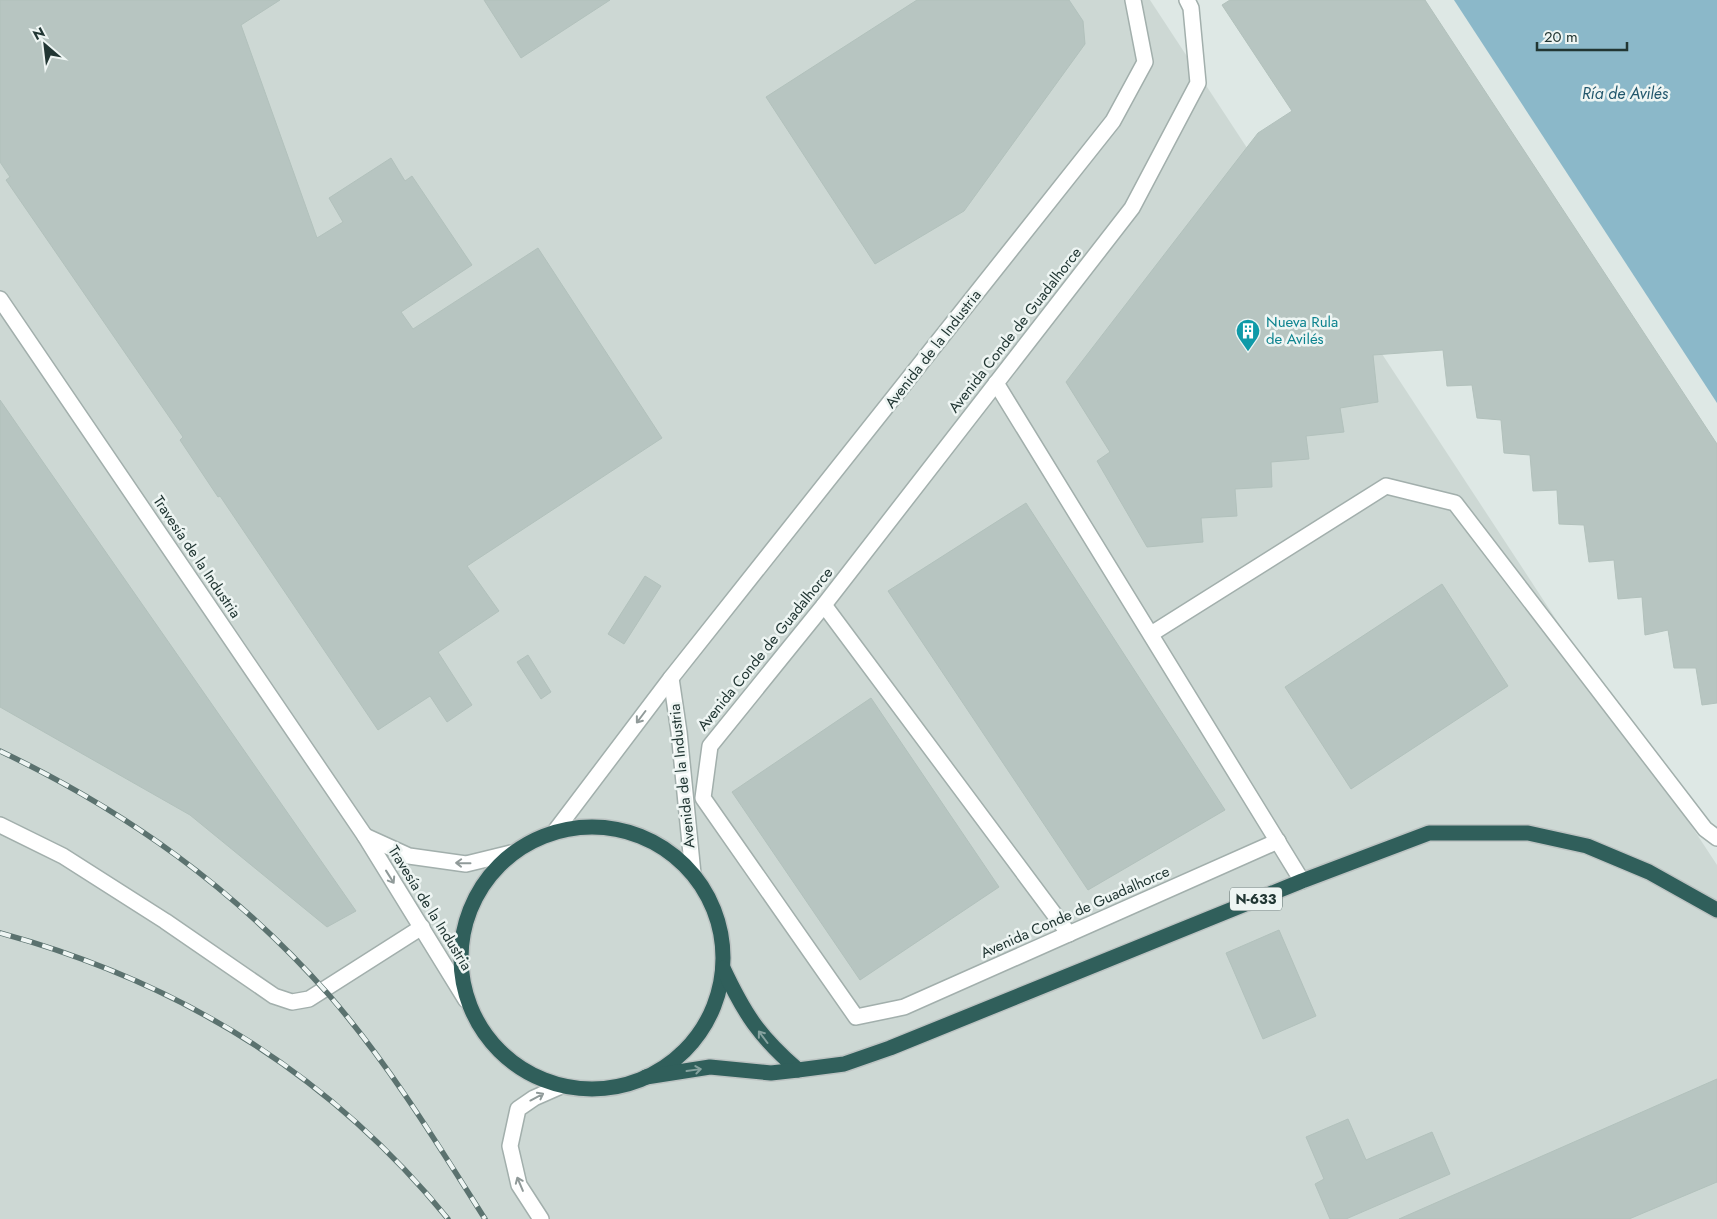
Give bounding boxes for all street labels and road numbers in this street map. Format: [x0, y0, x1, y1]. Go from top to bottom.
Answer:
street label: Avenida Conde de Guadalhorce [943, 242, 1087, 418]
street label: Avenida de la Industria [880, 285, 986, 413]
street label: Travesía de la Industria [148, 491, 246, 623]
street label: Avenida Conde de Guadalhorce [692, 562, 838, 736]
street label: Avenida de la Industria [663, 703, 701, 849]
street label: Travesía de la Industria [383, 841, 477, 975]
street label: Avenida Conde de Guadalhorce [977, 860, 1173, 964]
road number: N-633 [1230, 888, 1282, 911]

